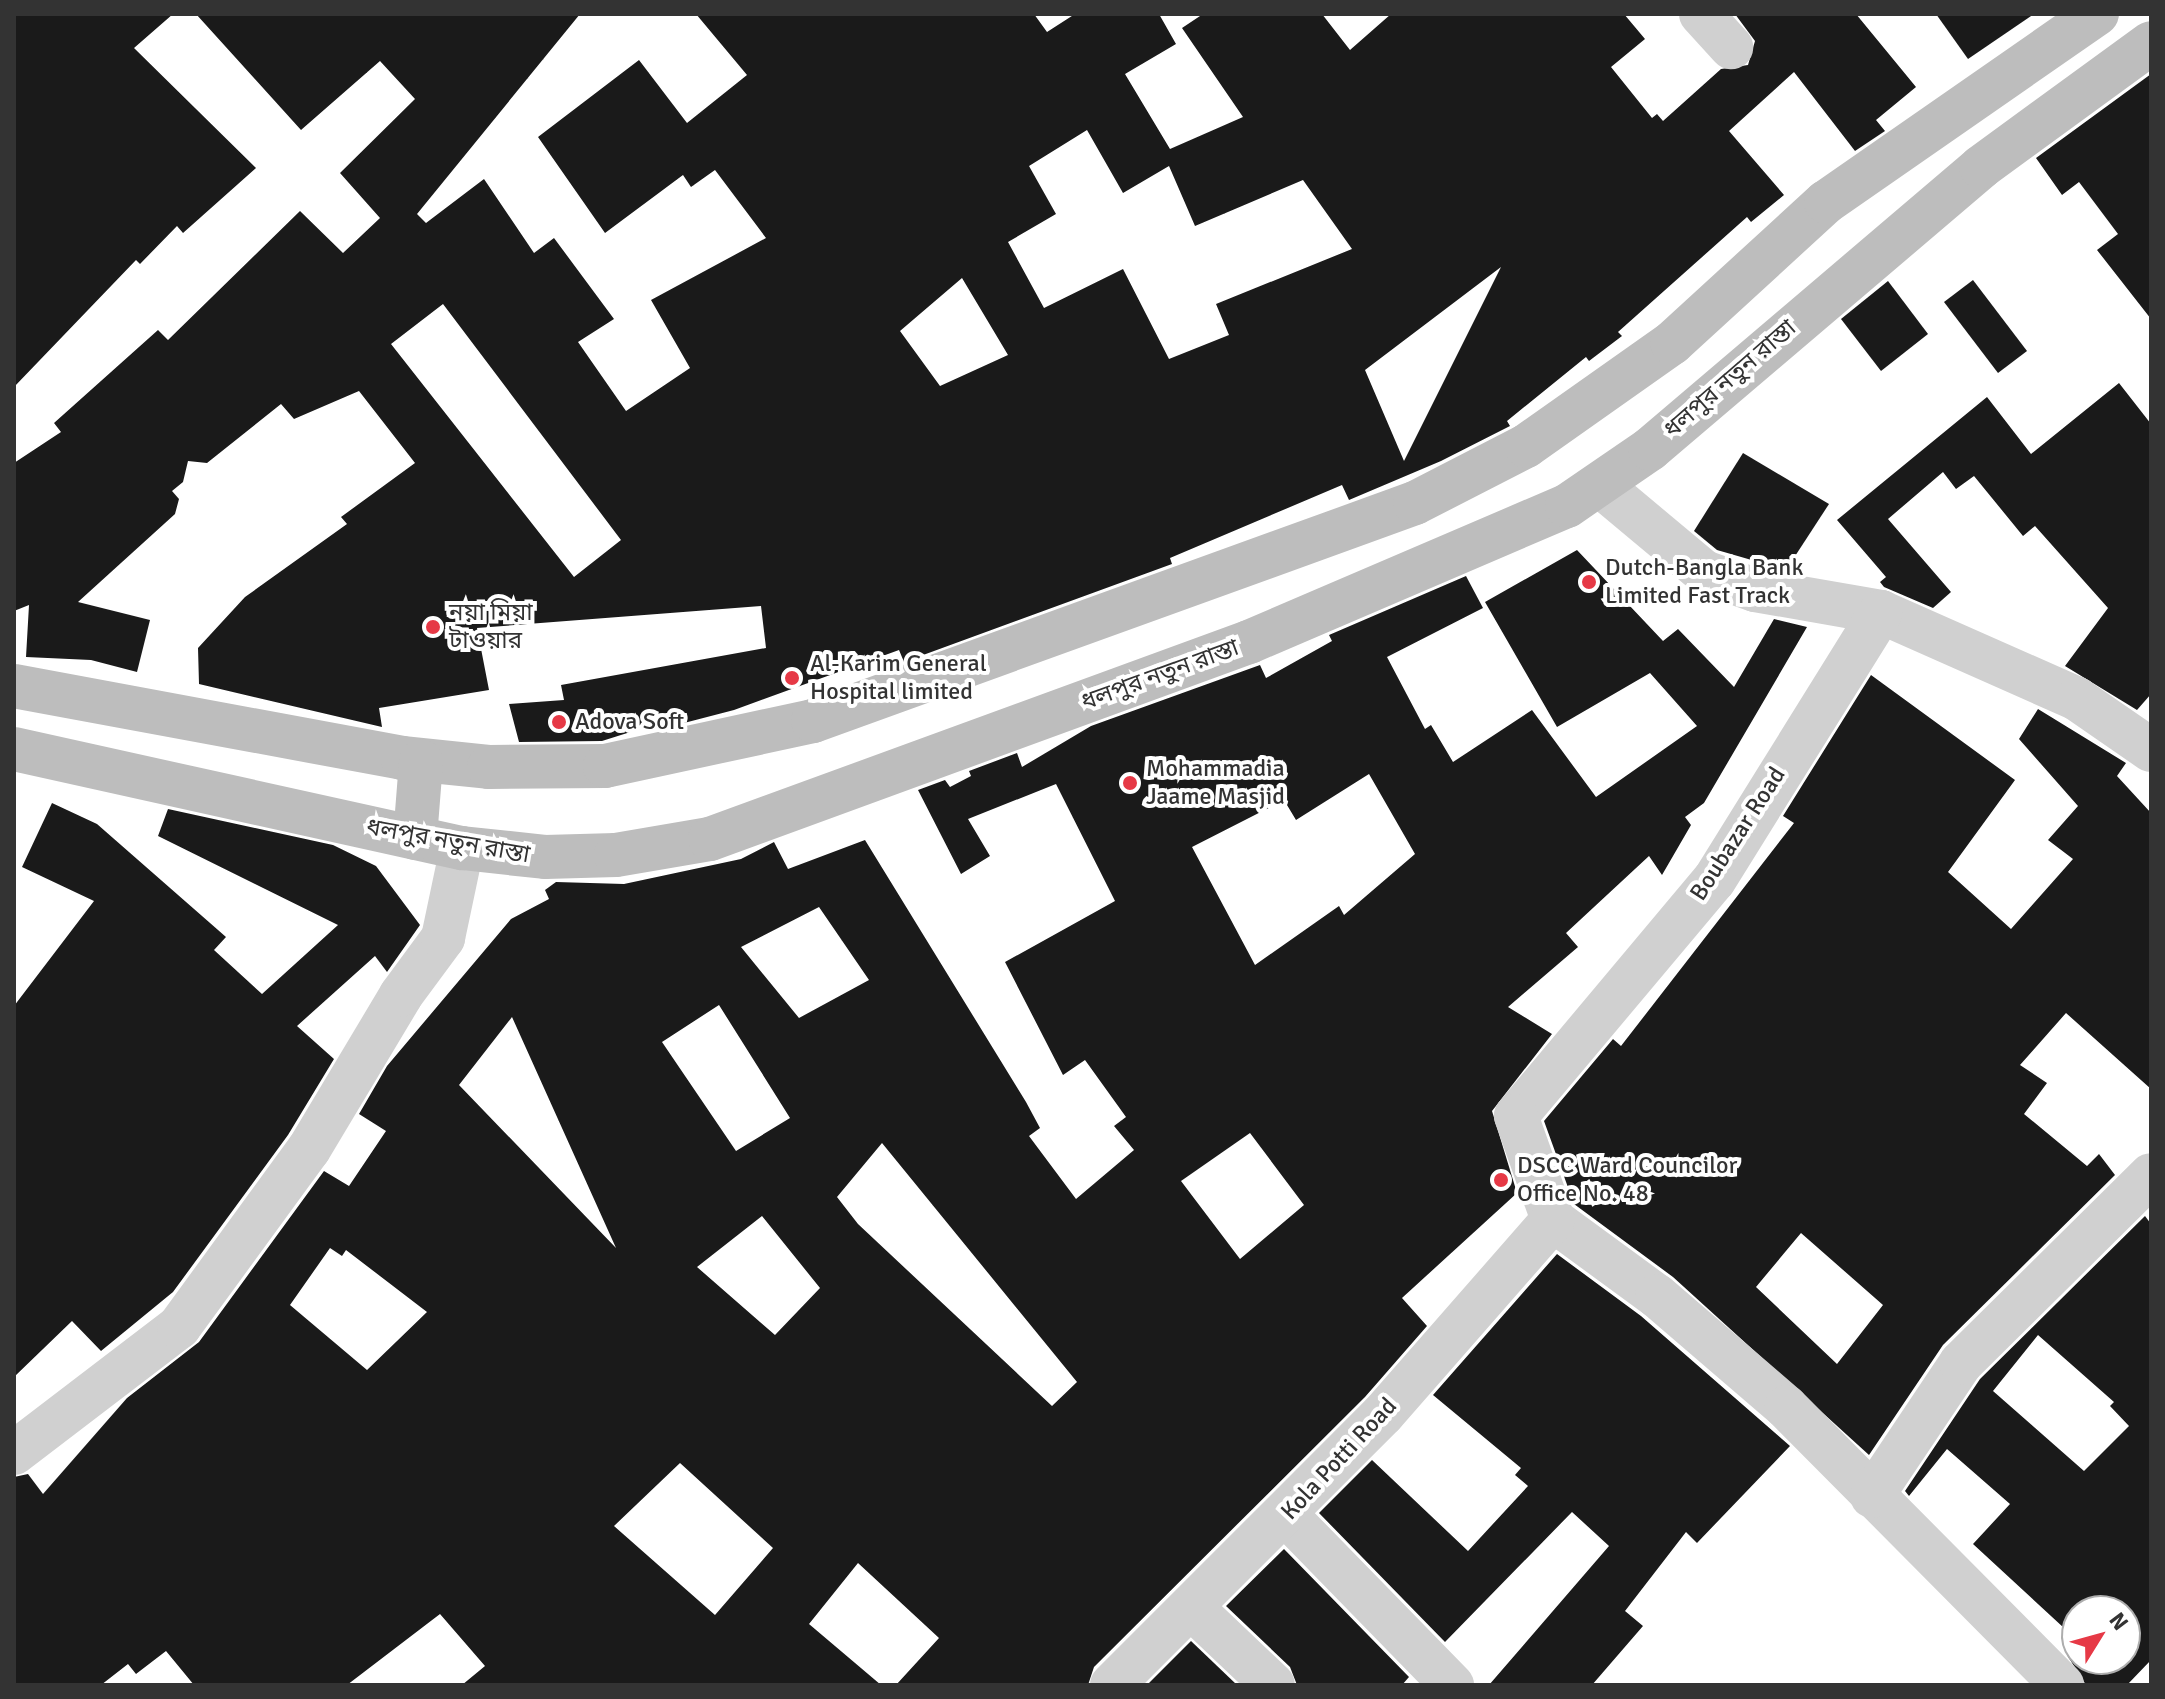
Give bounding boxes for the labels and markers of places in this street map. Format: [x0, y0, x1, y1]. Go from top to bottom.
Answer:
place label: Dutch-Bangla Bank Limited Fast Track [1605, 554, 1803, 610]
marker: Dutch-Bangla Bank Limited Fast Track [1580, 573, 1598, 591]
place label: নয়া মিয়া টাওয়ার [449, 599, 533, 655]
marker: নয়া মিয়া টাওয়ার [424, 618, 442, 636]
place label: Al-Karim General Hospital limited [810, 650, 987, 706]
marker: Al-Karim General Hospital limited [781, 667, 803, 689]
place label: Adova Soft [575, 708, 684, 736]
marker: Adova Soft [550, 713, 568, 731]
place label: Mohammadia Jaame Masjid [1146, 755, 1285, 811]
marker: Mohammadia Jaame Masjid [1121, 774, 1139, 792]
place label: DSCC Ward Councilor Office No. 48 [1517, 1152, 1737, 1208]
marker: DSCC Ward Councilor Office No. 48 [1492, 1171, 1510, 1189]

